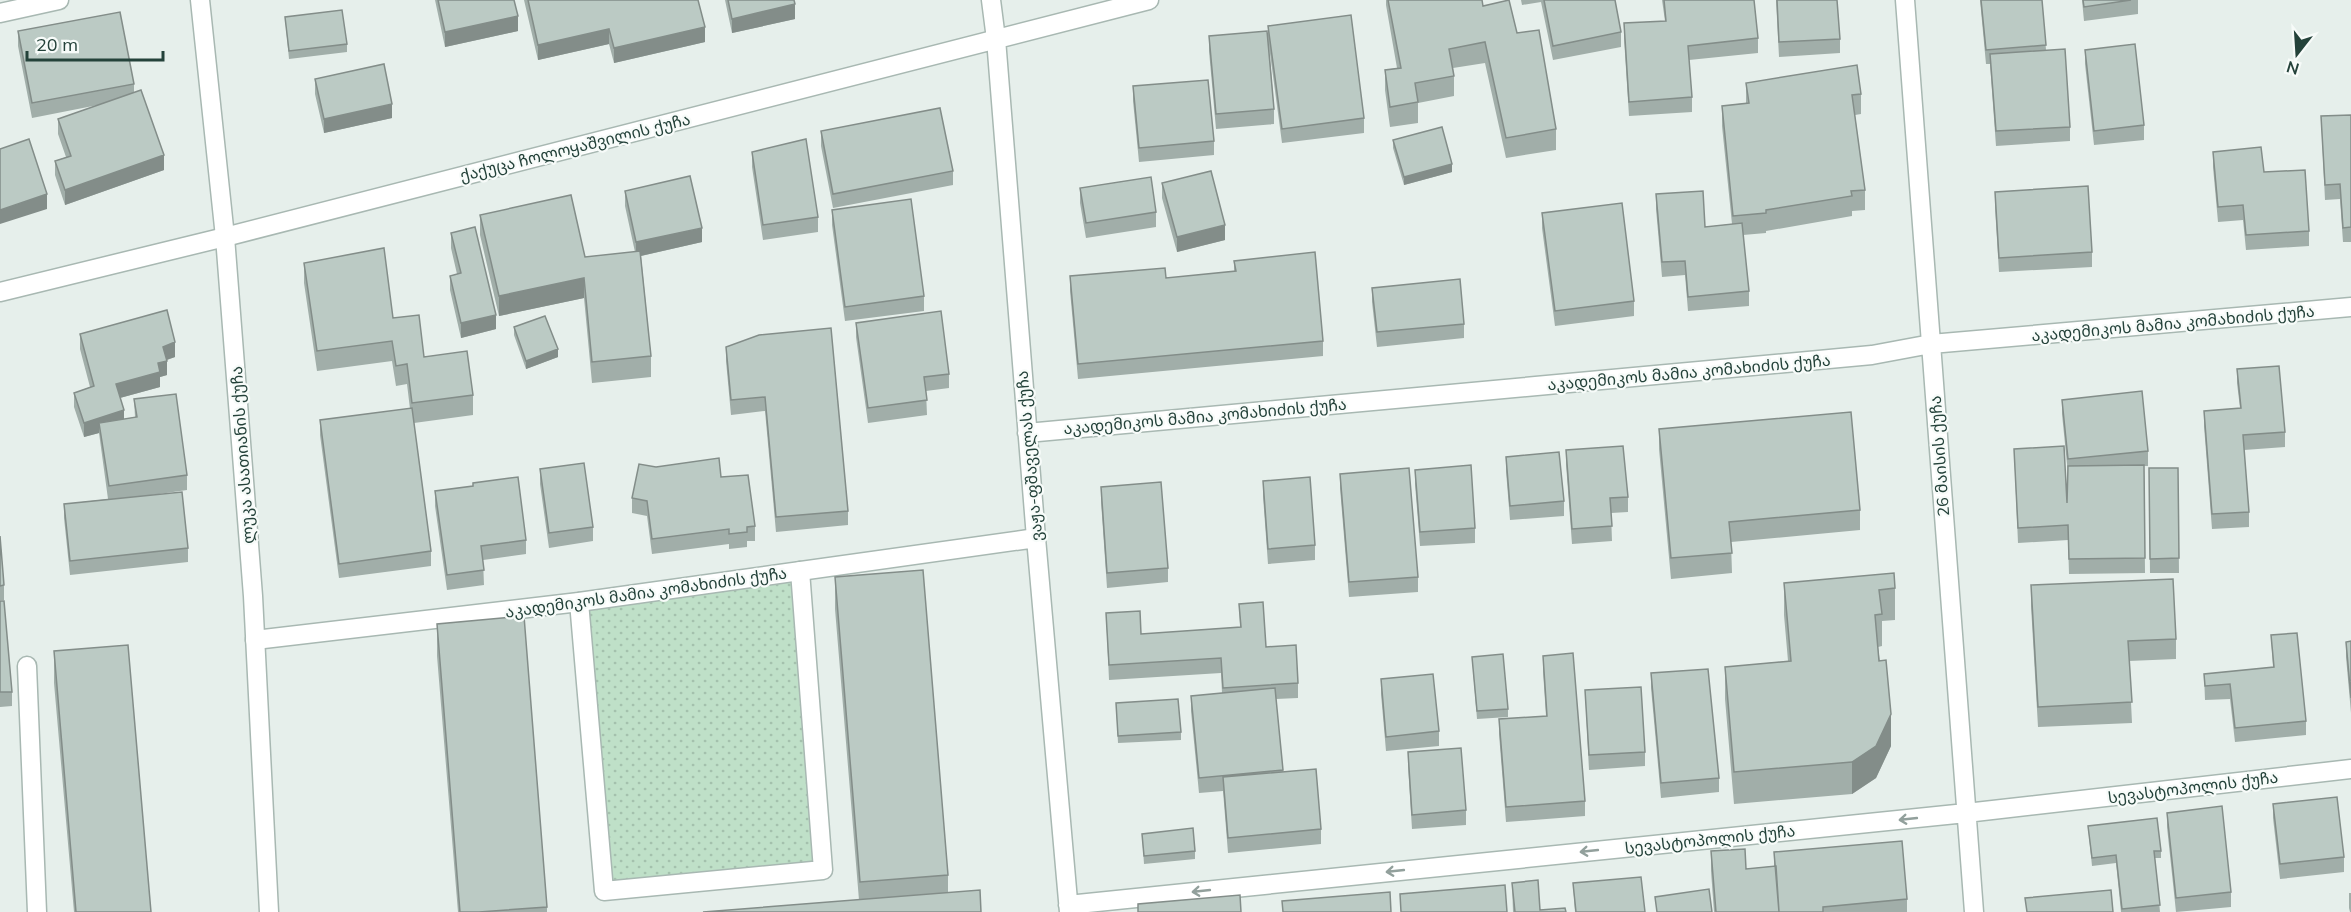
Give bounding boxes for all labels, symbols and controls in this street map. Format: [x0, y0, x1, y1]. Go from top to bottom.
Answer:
scale bar [27, 24, 164, 62]
north arrow [2267, 24, 2327, 84]
text: 20 m [36, 33, 78, 56]
text: N [2284, 57, 2301, 80]
street label: ქაქუცა ჩოლოყაშვილის ქუჩა [458, 109, 692, 186]
street label: აკადემიკოს მამია კომახიძის ქუჩა [2031, 301, 2316, 346]
street label: აკადემიკოს მამია კომახიძის ქუჩა [1547, 350, 1832, 395]
street label: ლუკა ასათიანის ქუჩა [226, 365, 259, 545]
street label: ვაჟა-ფშაველას ქუჩა [1012, 370, 1047, 542]
street label: აკადემიკოს მამია კომახიძის ქუჩა [1063, 394, 1348, 439]
street label: 26 მაისის ქუჩა [1925, 395, 1953, 517]
street label: აკადემიკოს მამია კომახიძის ქუჩა [504, 562, 788, 623]
street label: სევასტოპოლის ქუჩა [2107, 767, 2279, 808]
one-way arrow [1899, 814, 1919, 825]
street label: სევასტოპოლის ქუჩა [1624, 820, 1796, 859]
one-way arrow [1579, 846, 1599, 857]
one-way arrow [1385, 866, 1405, 877]
one-way arrow [1191, 886, 1211, 897]

